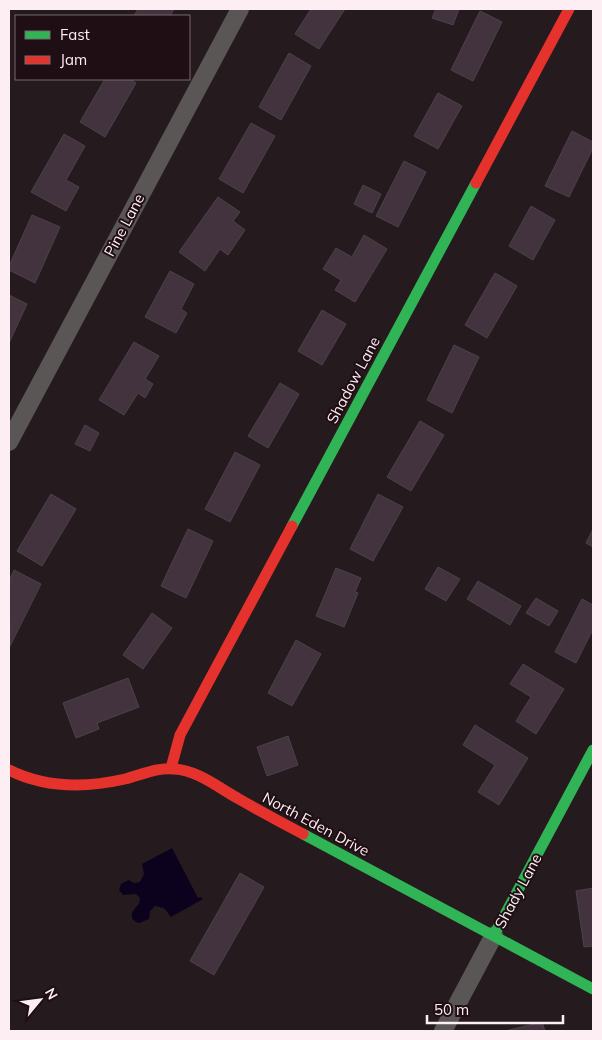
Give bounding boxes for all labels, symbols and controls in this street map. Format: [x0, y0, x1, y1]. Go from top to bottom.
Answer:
legend [15, 15, 190, 80]
text: Fast [60, 25, 90, 44]
text: Jam [60, 50, 87, 69]
street label: Pine Lane [100, 190, 148, 260]
street label: Shadow Lane [322, 333, 384, 427]
street label: North Eden Drive [259, 788, 373, 860]
street label: Shady Lane [490, 850, 546, 932]
north arrow [15, 975, 65, 1025]
text: N [41, 985, 62, 1003]
scale bar [427, 992, 563, 1024]
text: 50 m [434, 1000, 469, 1019]

